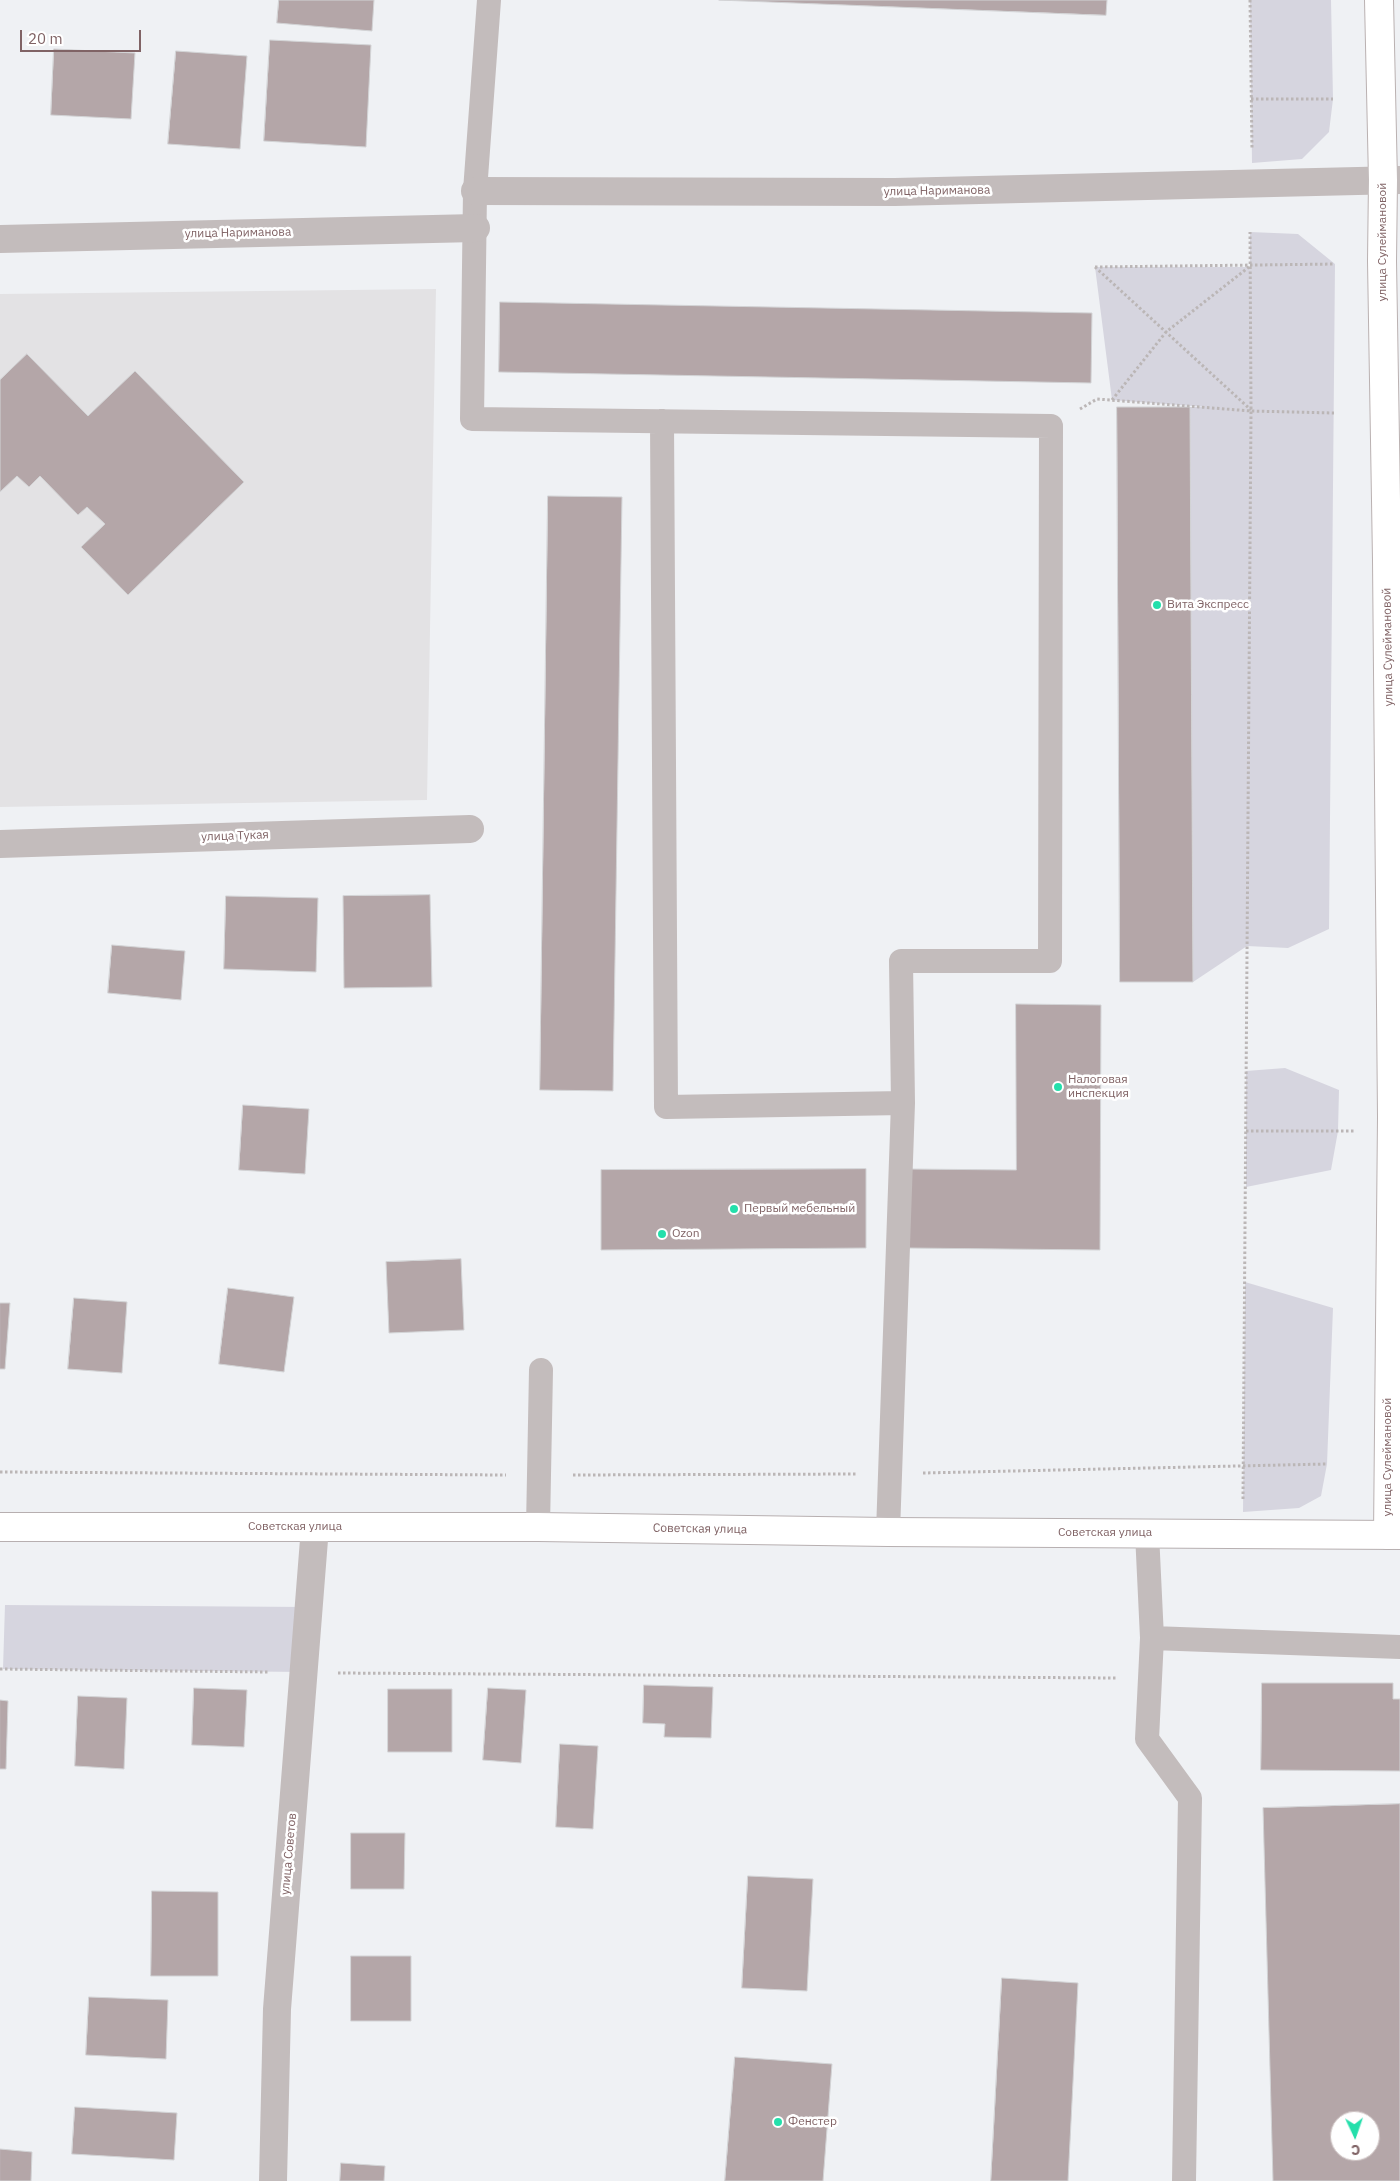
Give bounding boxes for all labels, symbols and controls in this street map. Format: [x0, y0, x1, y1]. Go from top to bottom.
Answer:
scale bar [22, 20, 144, 52]
text: 20 m [28, 29, 63, 48]
street label: улица Нариманова [884, 183, 990, 199]
street label: улица Сулеймановой [1376, 183, 1390, 301]
street label: улица Нариманова [185, 225, 291, 241]
street label: улица Сулеймановой [1380, 588, 1396, 706]
place label: Вита Экспресс [1167, 598, 1249, 612]
marker: Вита Экспресс [1151, 599, 1163, 611]
street label: улица Тукая [201, 828, 269, 844]
place label: Налоговая инспекция [1068, 1073, 1129, 1101]
marker: Налоговая инспекция [1052, 1081, 1064, 1093]
place label: Первый мебельный [744, 1202, 855, 1216]
marker: Первый мебельный [728, 1203, 740, 1215]
place label: Ozon [672, 1227, 699, 1241]
marker: Ozon [656, 1228, 668, 1240]
street label: улица Сулеймановой [1381, 1398, 1395, 1516]
street label: Советская улица [248, 1520, 342, 1534]
street label: Советская улица [653, 1521, 747, 1537]
street label: Советская улица [1058, 1526, 1152, 1540]
street label: улица Советов [278, 1812, 300, 1896]
north arrow [1330, 2111, 1380, 2161]
place label: Фенстер [788, 2115, 837, 2129]
marker: Фенстер [772, 2116, 784, 2128]
text: С [1351, 2141, 1361, 2159]

